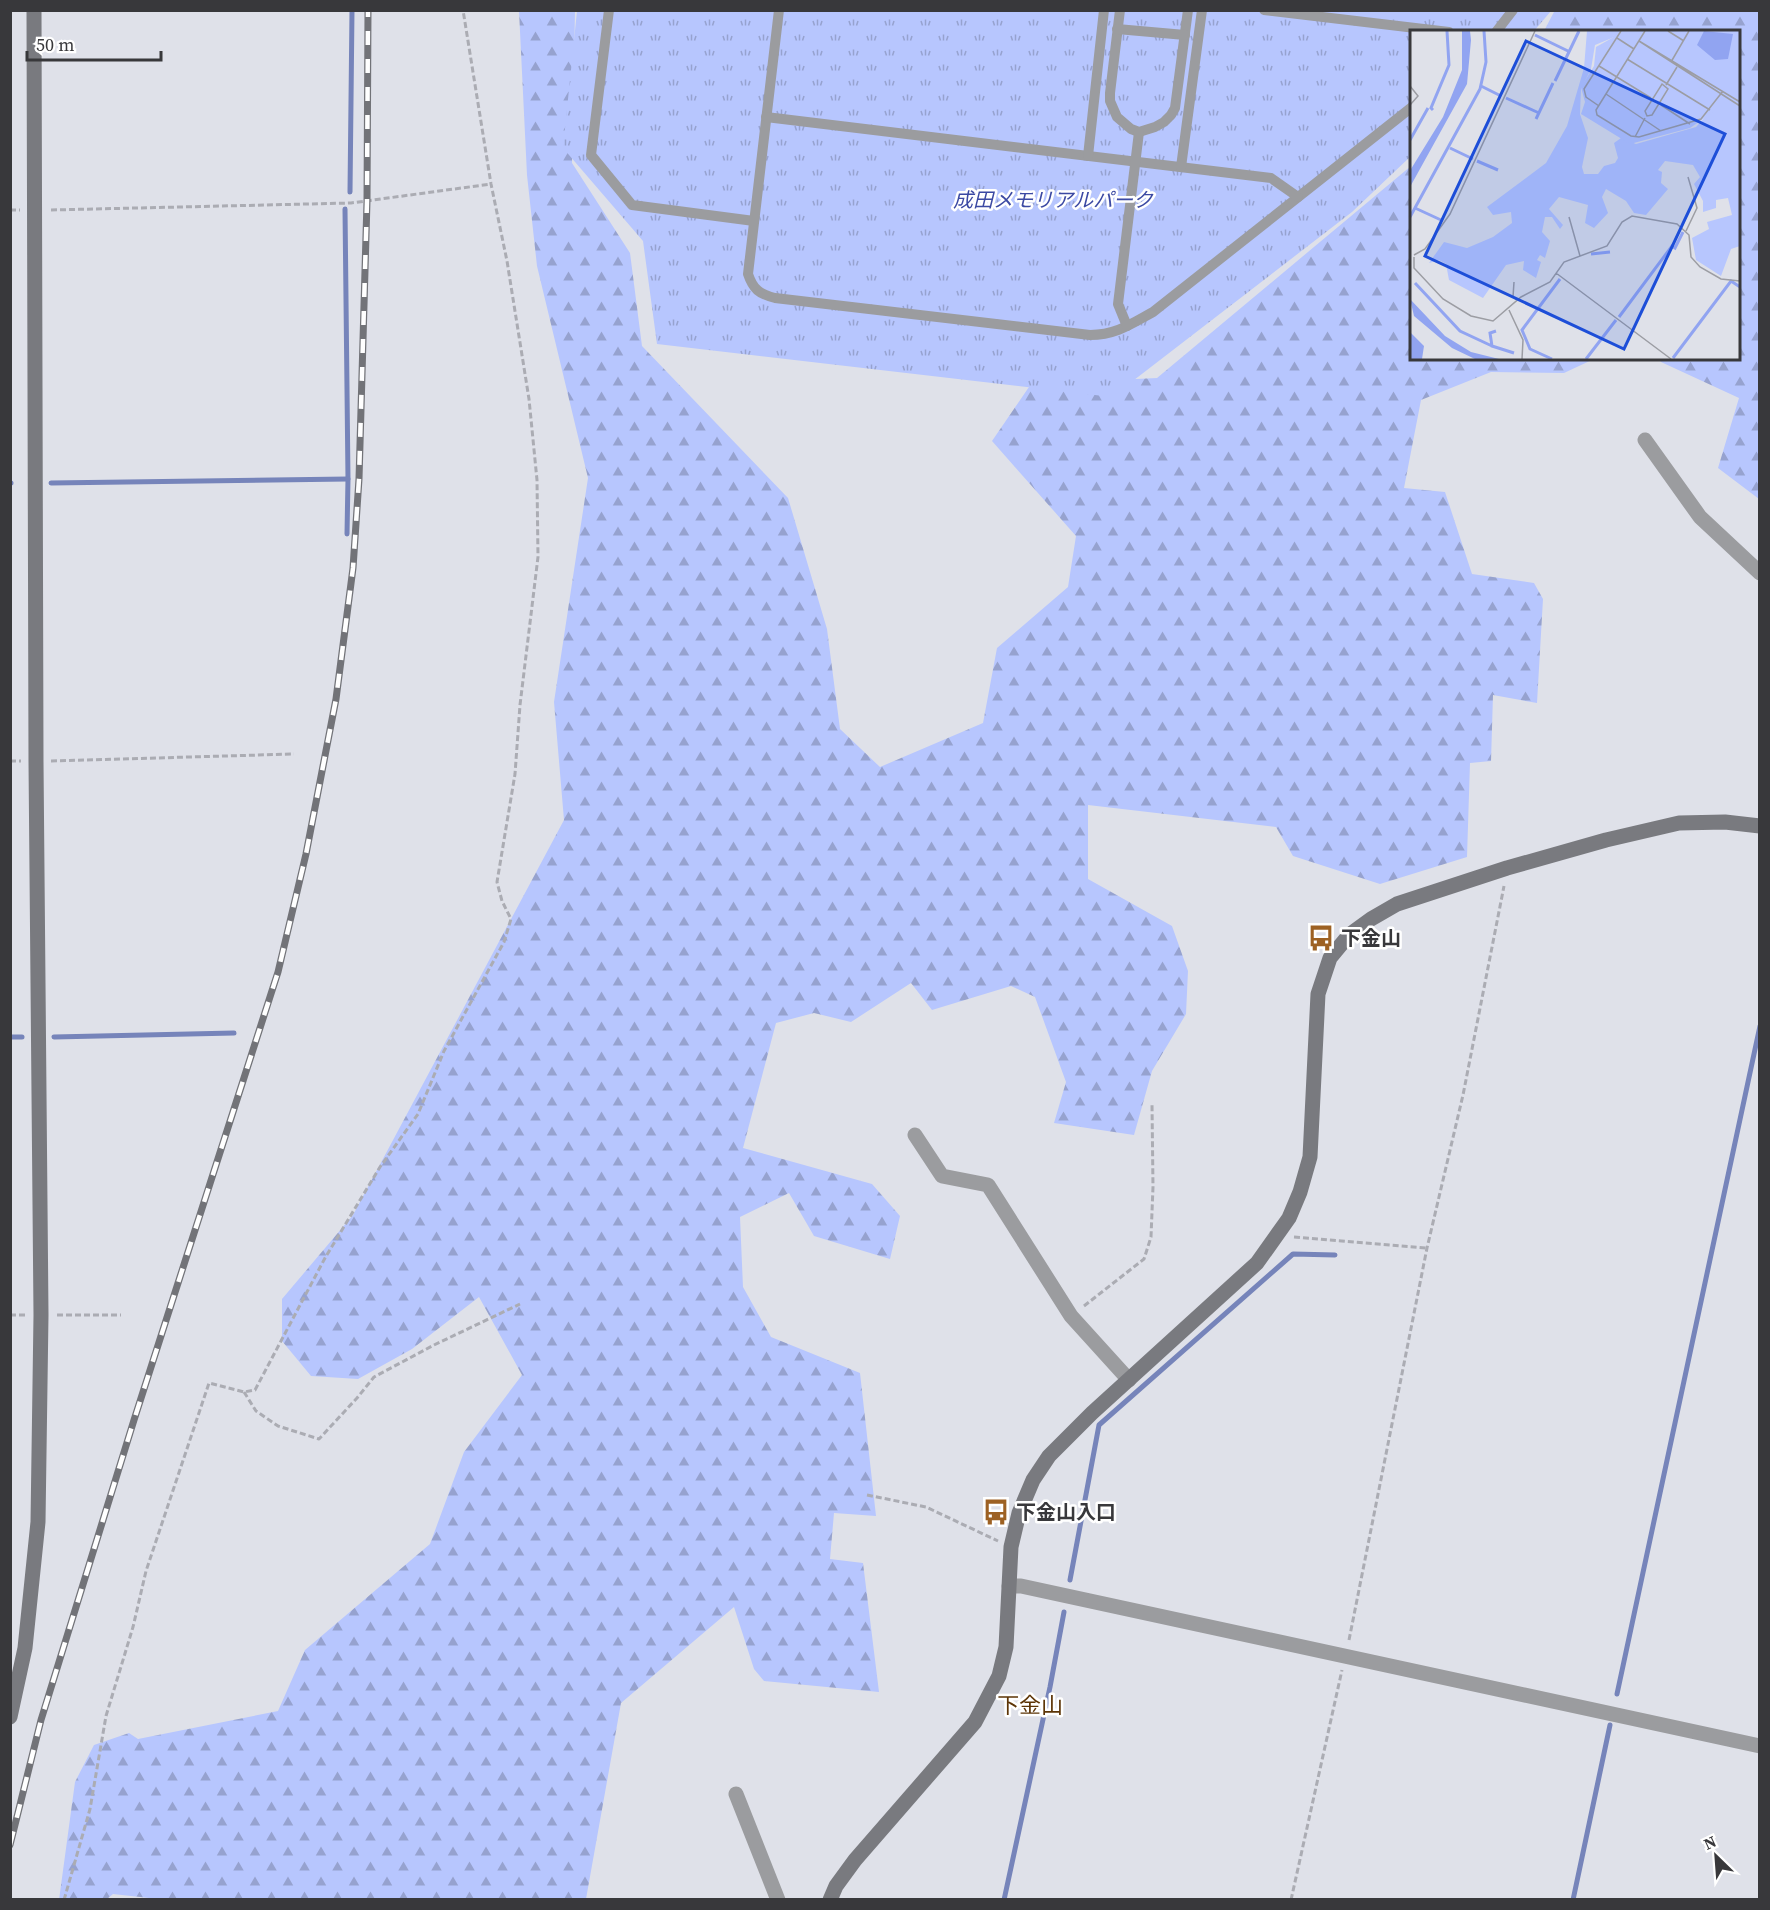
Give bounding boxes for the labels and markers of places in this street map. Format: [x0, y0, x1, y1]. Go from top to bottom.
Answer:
bus stop icon: 下金山 [1306, 923, 1336, 953]
place label: 下金山 [1341, 924, 1401, 952]
bus stop icon: 下金山入口 [981, 1497, 1011, 1527]
place label: 下金山入口 [1016, 1498, 1116, 1526]

